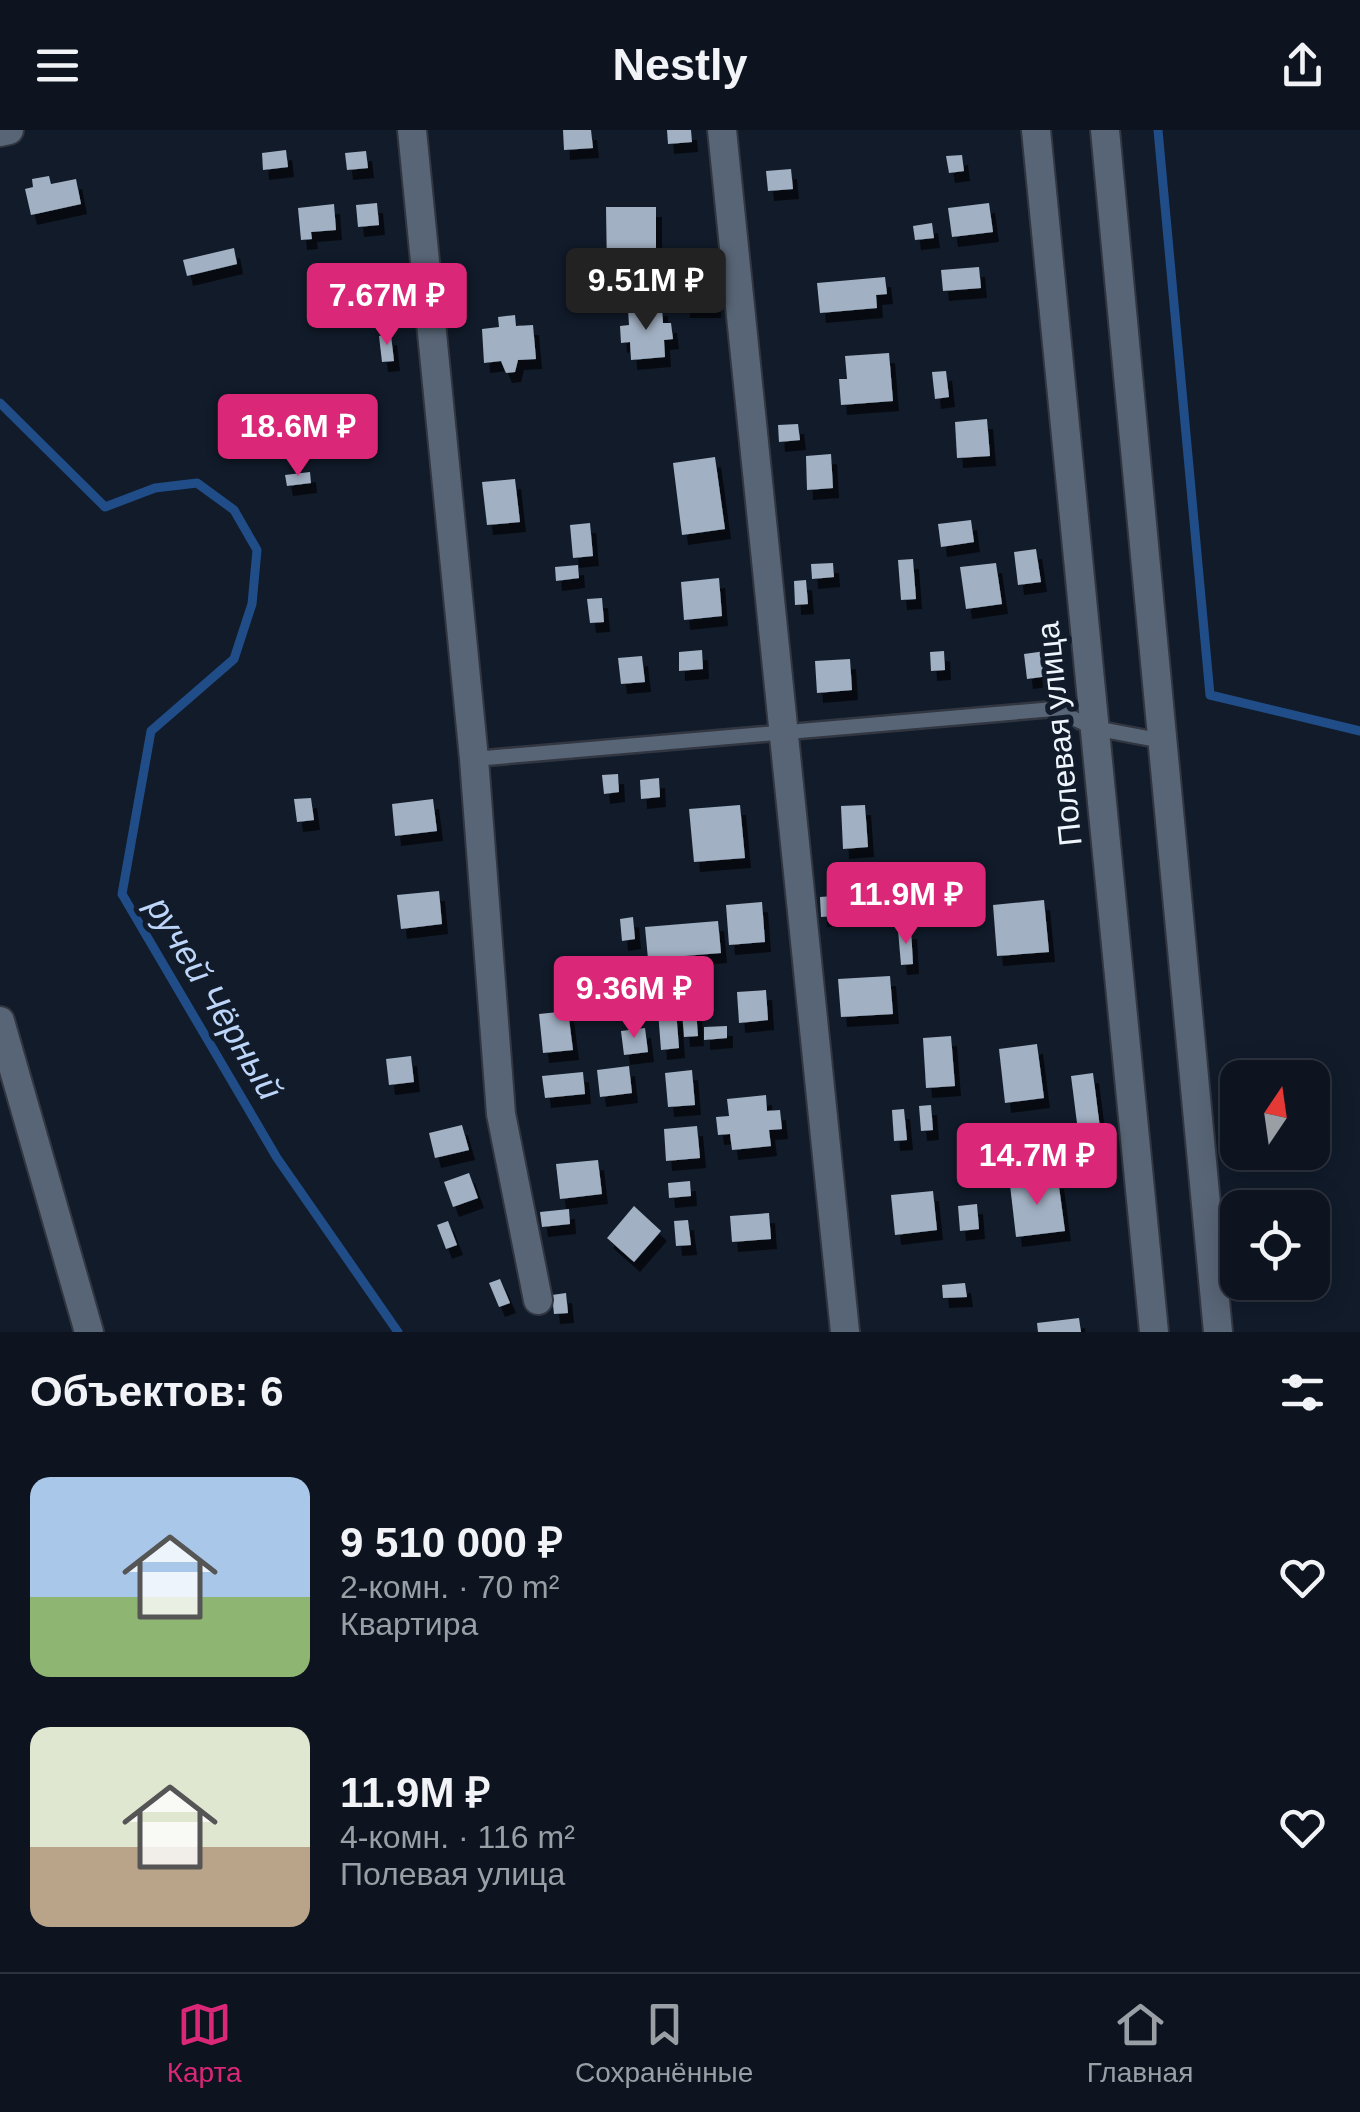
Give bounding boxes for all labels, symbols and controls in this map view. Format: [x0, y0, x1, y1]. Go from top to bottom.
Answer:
icon: menu [30, 38, 85, 93]
icon: share [1275, 38, 1330, 93]
text: Nestly [612, 39, 748, 90]
pin: 9.51M ₽ [554, 248, 738, 333]
text: 9.51M ₽ [588, 262, 704, 298]
pin: 7.67M ₽ [295, 263, 479, 348]
text: 7.67M ₽ [329, 277, 445, 313]
pin: 18.6M ₽ [206, 394, 390, 479]
text: 18.6M ₽ [240, 408, 356, 444]
street label: Полевая улица [1029, 620, 1089, 848]
pin: 11.9M ₽ [814, 862, 998, 947]
text: 11.9M ₽ [849, 876, 963, 912]
water label: ручей Чёрный [139, 889, 291, 1106]
pin: 9.36M ₽ [542, 956, 726, 1041]
text: 9.36M ₽ [576, 970, 692, 1006]
north arrow [1220, 1060, 1330, 1170]
map controls [1220, 1060, 1330, 1300]
pin: 14.7M ₽ [945, 1123, 1129, 1208]
text: 14.7M ₽ [979, 1137, 1095, 1173]
button: locate [1220, 1190, 1330, 1300]
icon: filters [1275, 1365, 1330, 1420]
text: Объектов: 6 [30, 1368, 284, 1415]
icon: home [110, 1517, 230, 1637]
text: 9 510 000 ₽ [340, 1519, 563, 1566]
icon: heart [1275, 1550, 1330, 1605]
text: 2-комн. · 70 m² [340, 1569, 559, 1605]
text: Квартира [340, 1606, 478, 1642]
icon: home [110, 1767, 230, 1887]
text: 11.9M ₽ [340, 1769, 491, 1816]
icon: heart [1275, 1800, 1330, 1855]
text: 4-комн. · 116 m² [340, 1819, 575, 1855]
text: Полевая улица [340, 1856, 565, 1892]
tab: Карта [167, 1997, 242, 2089]
tab: Сохранённые [575, 1997, 753, 2089]
tab: Главная [1087, 1997, 1193, 2089]

